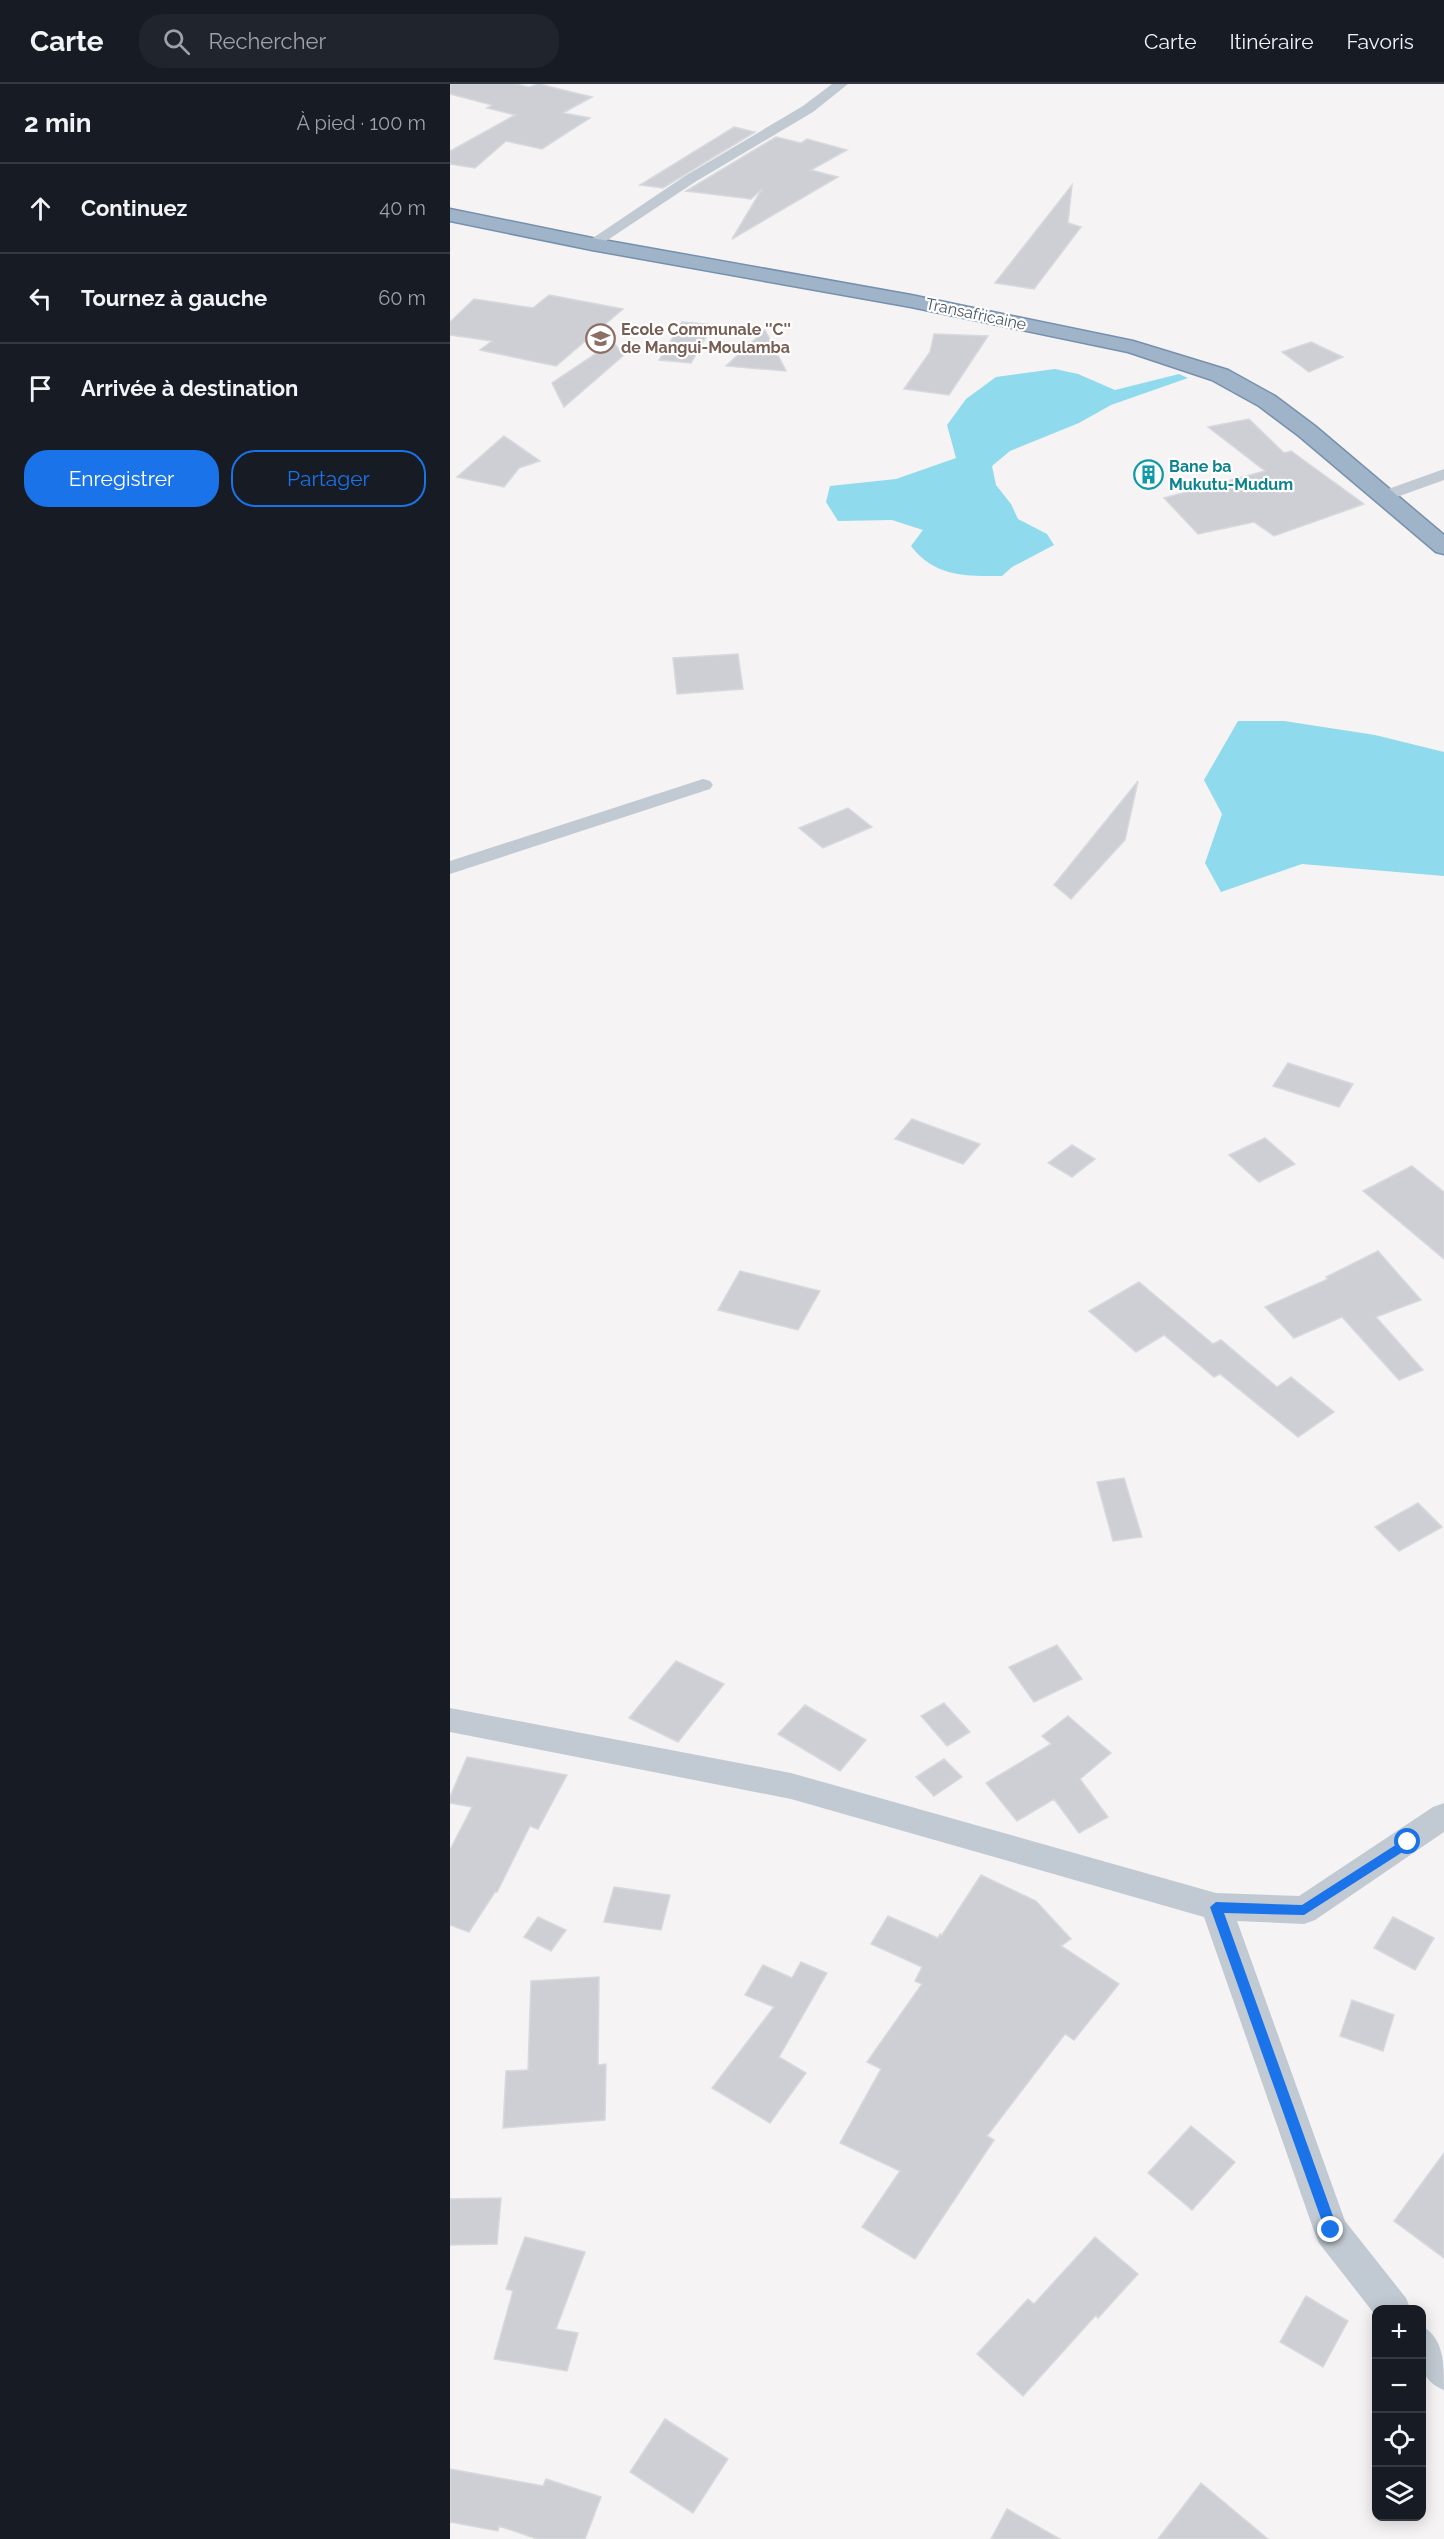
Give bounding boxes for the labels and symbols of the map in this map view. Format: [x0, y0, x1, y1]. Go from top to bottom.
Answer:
street label: Transafricaine [924, 294, 1028, 334]
place label: Ecole Communale ''C'' de Mangui-Moulamba [621, 320, 791, 357]
school or university icon: Ecole Communale ''C'' de Mangui-Moulamba [584, 322, 616, 354]
place label: Bane ba Mukutu-Mudum [1169, 457, 1293, 494]
building icon: Bane ba Mukutu-Mudum [1132, 459, 1164, 491]
route start [1394, 1828, 1420, 1854]
route end [1317, 2216, 1343, 2242]

